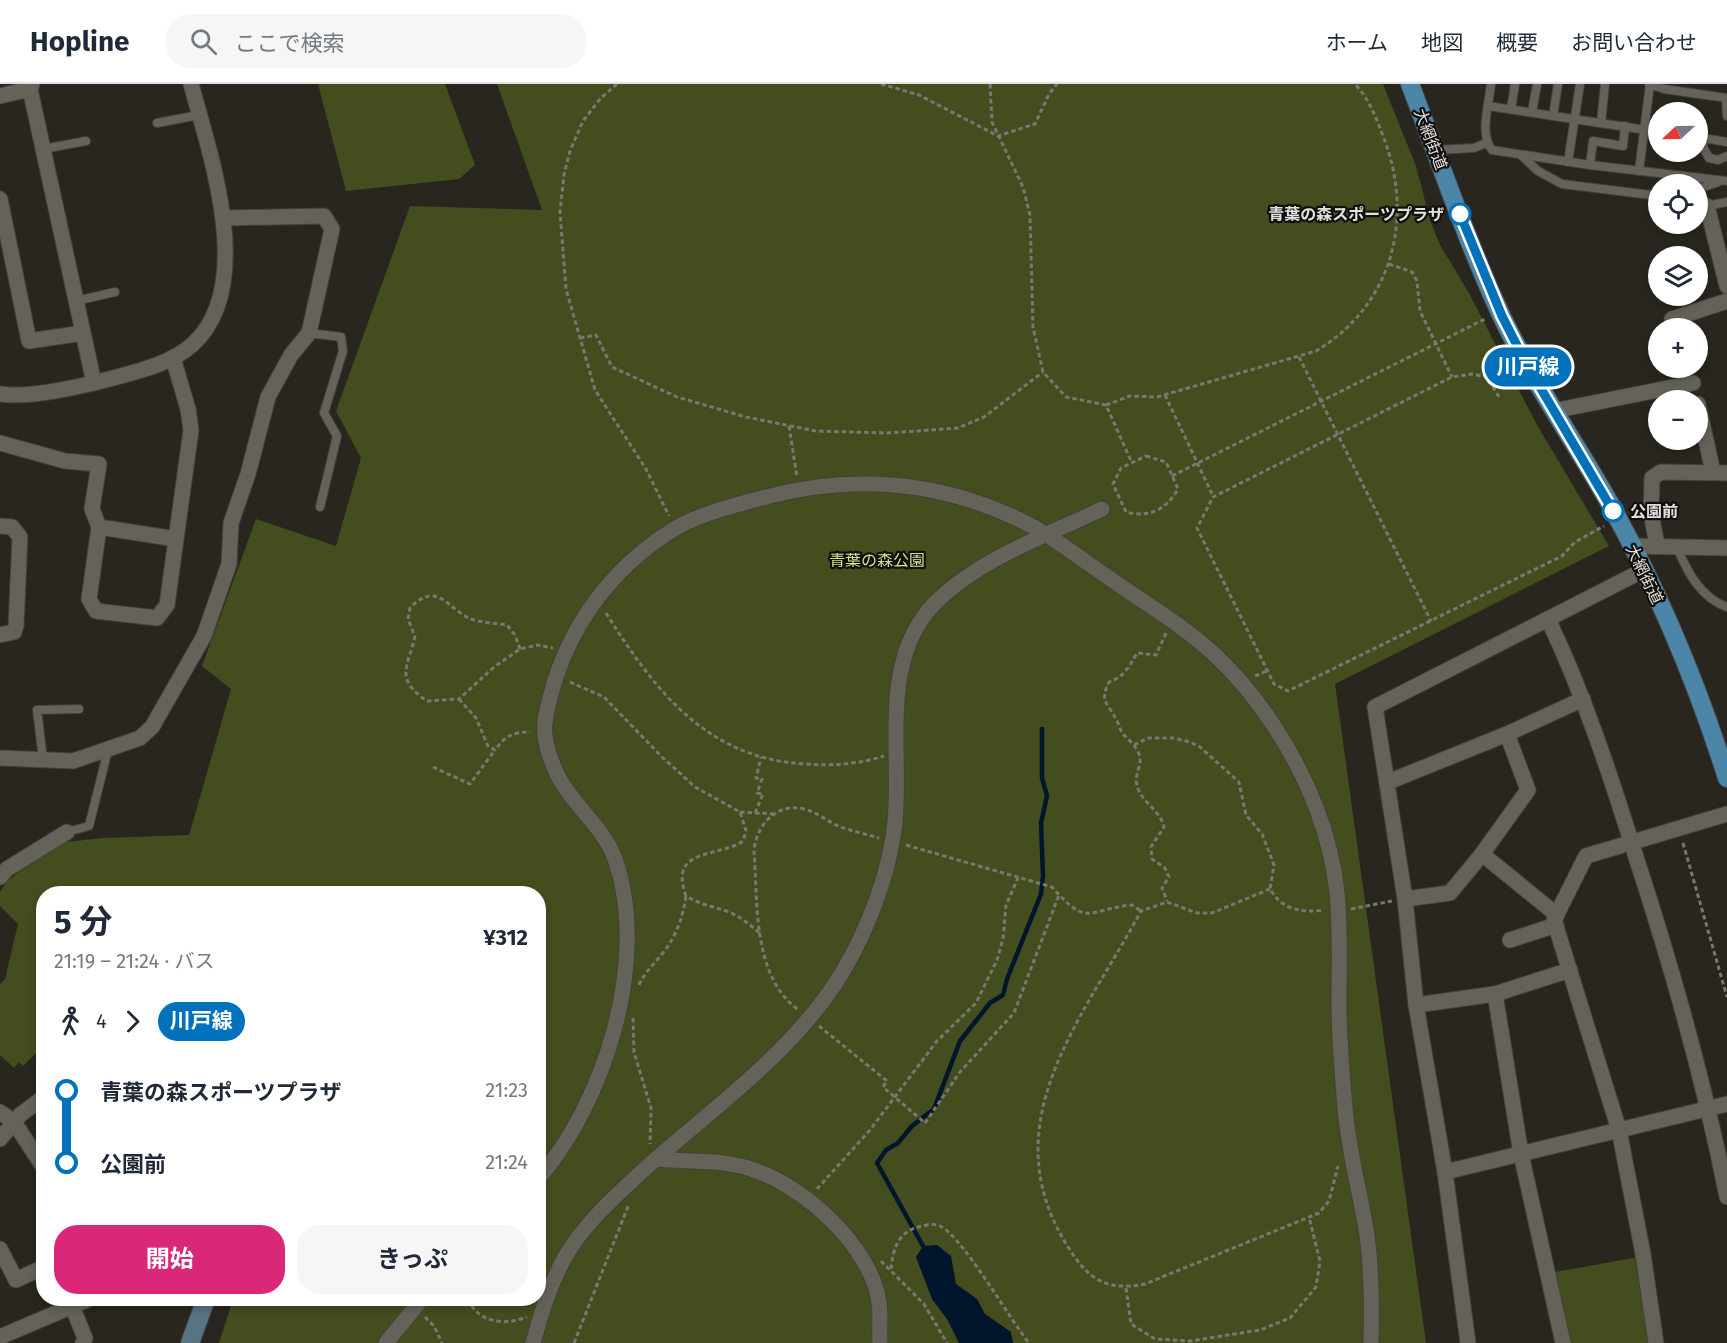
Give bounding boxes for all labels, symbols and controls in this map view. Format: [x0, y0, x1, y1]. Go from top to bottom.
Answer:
search box [166, 14, 586, 68]
text: Hopline [30, 25, 130, 58]
icon: search [187, 25, 220, 58]
text: ここで検索 [235, 30, 345, 57]
text: ホーム [1326, 30, 1388, 56]
text: 地図 [1421, 30, 1463, 56]
text: 概要 [1496, 30, 1538, 56]
text: お問い合わせ [1571, 30, 1697, 56]
north arrow [1648, 102, 1708, 162]
map controls [1648, 102, 1708, 450]
street label: 大網街道 [1410, 106, 1451, 172]
button: locate [1648, 174, 1708, 234]
marker: 青葉の森スポーツプラザ [1449, 203, 1471, 225]
place label: 青葉の森スポーツプラザ [1268, 205, 1444, 224]
button: layers [1648, 246, 1708, 306]
button: + [1648, 318, 1708, 378]
line badge: 川戸線 [1494, 348, 1562, 386]
text: 川戸線 [1497, 354, 1560, 380]
button: − [1648, 390, 1708, 450]
marker: 公園前 [1602, 500, 1624, 522]
place label: 公園前 [1630, 502, 1678, 521]
street label: 大網街道 [1622, 541, 1667, 607]
park label: 青葉の森公園 [829, 551, 925, 570]
text: 5 分 [54, 902, 113, 942]
text: ¥312 [483, 924, 528, 951]
text: 21:19 – 21:24 · バス [54, 949, 214, 973]
icon: walk [54, 1005, 87, 1038]
icon: forward [116, 1005, 149, 1038]
text: 川戸線 [170, 1008, 233, 1034]
text: 4 [96, 1009, 107, 1033]
text: 21:23 [485, 1078, 528, 1102]
text: 青葉の森スポーツプラザ [100, 1079, 342, 1106]
text: 21:24 [485, 1150, 528, 1174]
text: 公園前 [100, 1151, 166, 1178]
button: 開始 [54, 1225, 285, 1294]
button: きっぷ [297, 1225, 528, 1294]

